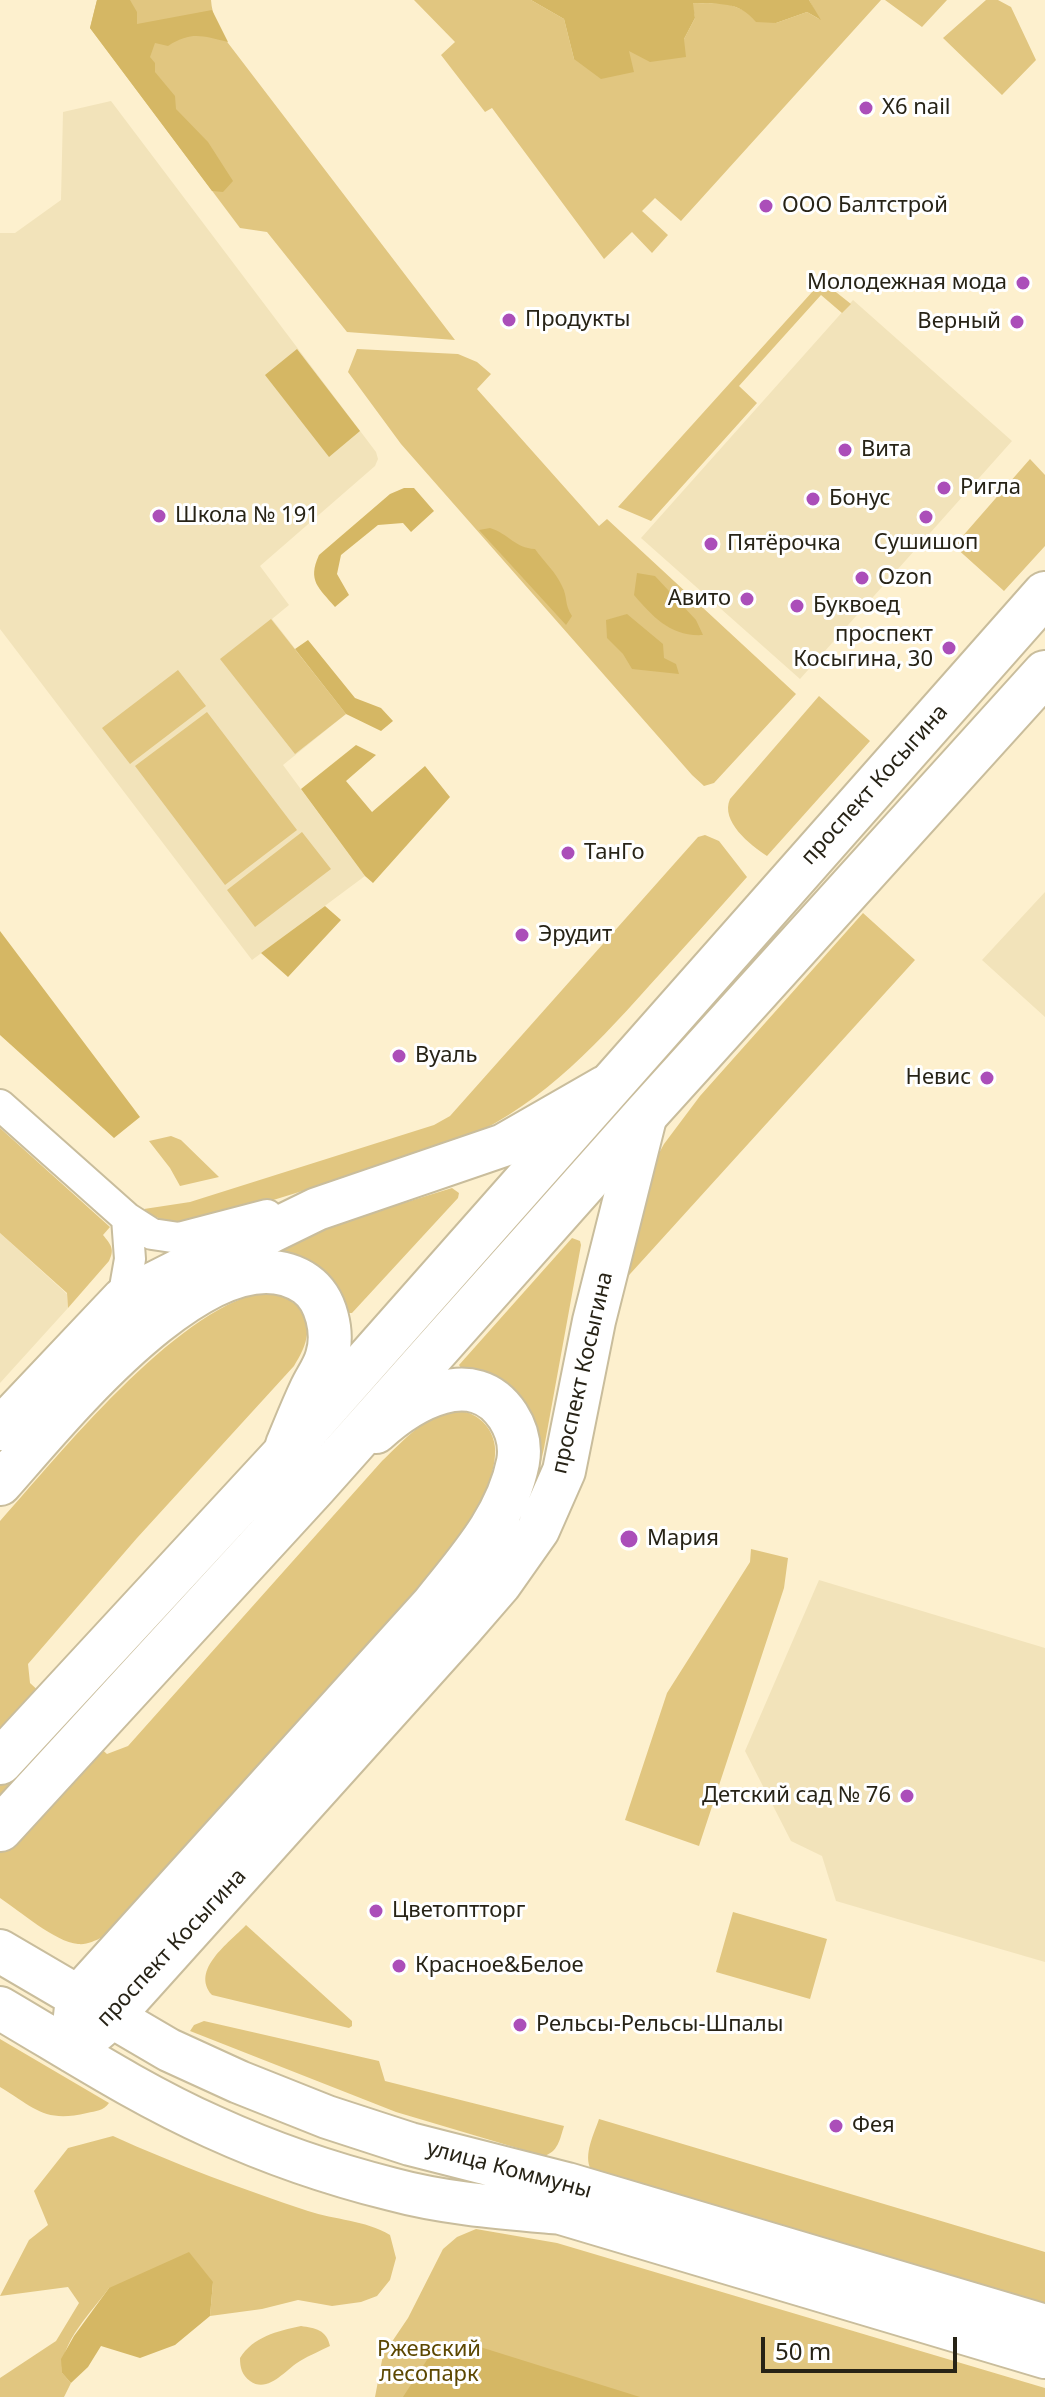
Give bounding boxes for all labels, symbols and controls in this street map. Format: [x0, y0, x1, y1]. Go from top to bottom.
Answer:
place label: X6 nail [882, 95, 950, 121]
marker: X6 nail [857, 99, 875, 117]
place label: ООО Балтстрой [782, 193, 948, 219]
marker: ООО Балтстрой [757, 197, 775, 215]
place label: Молодежная мода [807, 270, 1007, 296]
marker: Молодежная мода [1014, 274, 1032, 292]
place label: Продукты [525, 307, 631, 333]
place label: Верный [917, 309, 1001, 335]
marker: Продукты [500, 311, 518, 329]
marker: Верный [1008, 313, 1026, 331]
place label: Вита [861, 437, 911, 463]
marker: Вита [836, 441, 854, 459]
place label: Ригла [960, 475, 1021, 501]
marker: Ригла [935, 479, 953, 497]
place label: Бонус [829, 486, 890, 512]
marker: Бонус [804, 490, 822, 508]
place label: Школа № 191 [175, 503, 319, 529]
marker: Школа № 191 [150, 507, 168, 525]
marker: Сушишоп [917, 508, 935, 526]
place label: Сушишоп [874, 530, 978, 556]
place label: Пятёрочка [727, 531, 841, 557]
marker: Пятёрочка [702, 535, 720, 553]
place label: Ozon [878, 565, 932, 591]
marker: Ozon [853, 569, 871, 587]
place label: Авито [668, 586, 731, 612]
marker: Авито [738, 590, 756, 608]
place label: Буквоед [813, 593, 900, 619]
marker: Буквоед [788, 597, 806, 615]
place label: проспект Косыгина, 30 [793, 622, 933, 674]
marker: проспект Косыгина, 30 [940, 639, 958, 657]
street label: проспект Косыгина [796, 699, 954, 871]
place label: ТанГо [584, 840, 644, 866]
marker: ТанГо [559, 844, 577, 862]
place label: Эрудит [538, 922, 612, 948]
marker: Эрудит [513, 926, 531, 944]
place label: Вуаль [415, 1043, 477, 1069]
marker: Вуаль [390, 1047, 408, 1065]
place label: Невис [906, 1065, 971, 1091]
marker: Невис [978, 1069, 996, 1087]
street label: проспект Косыгина [547, 1269, 619, 1477]
place label: Мария [647, 1526, 719, 1552]
marker: Мария [618, 1528, 640, 1550]
place label: Детский сад № 76 [702, 1783, 891, 1809]
marker: Детский сад № 76 [898, 1787, 916, 1805]
street label: проспект Косыгина [92, 1863, 252, 2033]
place label: Цветоптторг [392, 1898, 525, 1924]
marker: Цветоптторг [367, 1902, 385, 1920]
place label: Красное&Белое [415, 1953, 584, 1979]
marker: Красное&Белое [390, 1957, 408, 1975]
place label: Рельсы-Рельсы-Шпалы [536, 2012, 783, 2038]
marker: Рельсы-Рельсы-Шпалы [511, 2016, 529, 2034]
place label: Фея [852, 2113, 895, 2139]
marker: Фея [827, 2117, 845, 2135]
street label: улица Коммуны [424, 2135, 594, 2205]
scale bar [765, 2321, 961, 2371]
text: 50 m [775, 2334, 831, 2367]
park label: Ржевский лесопарк [377, 2337, 481, 2388]

